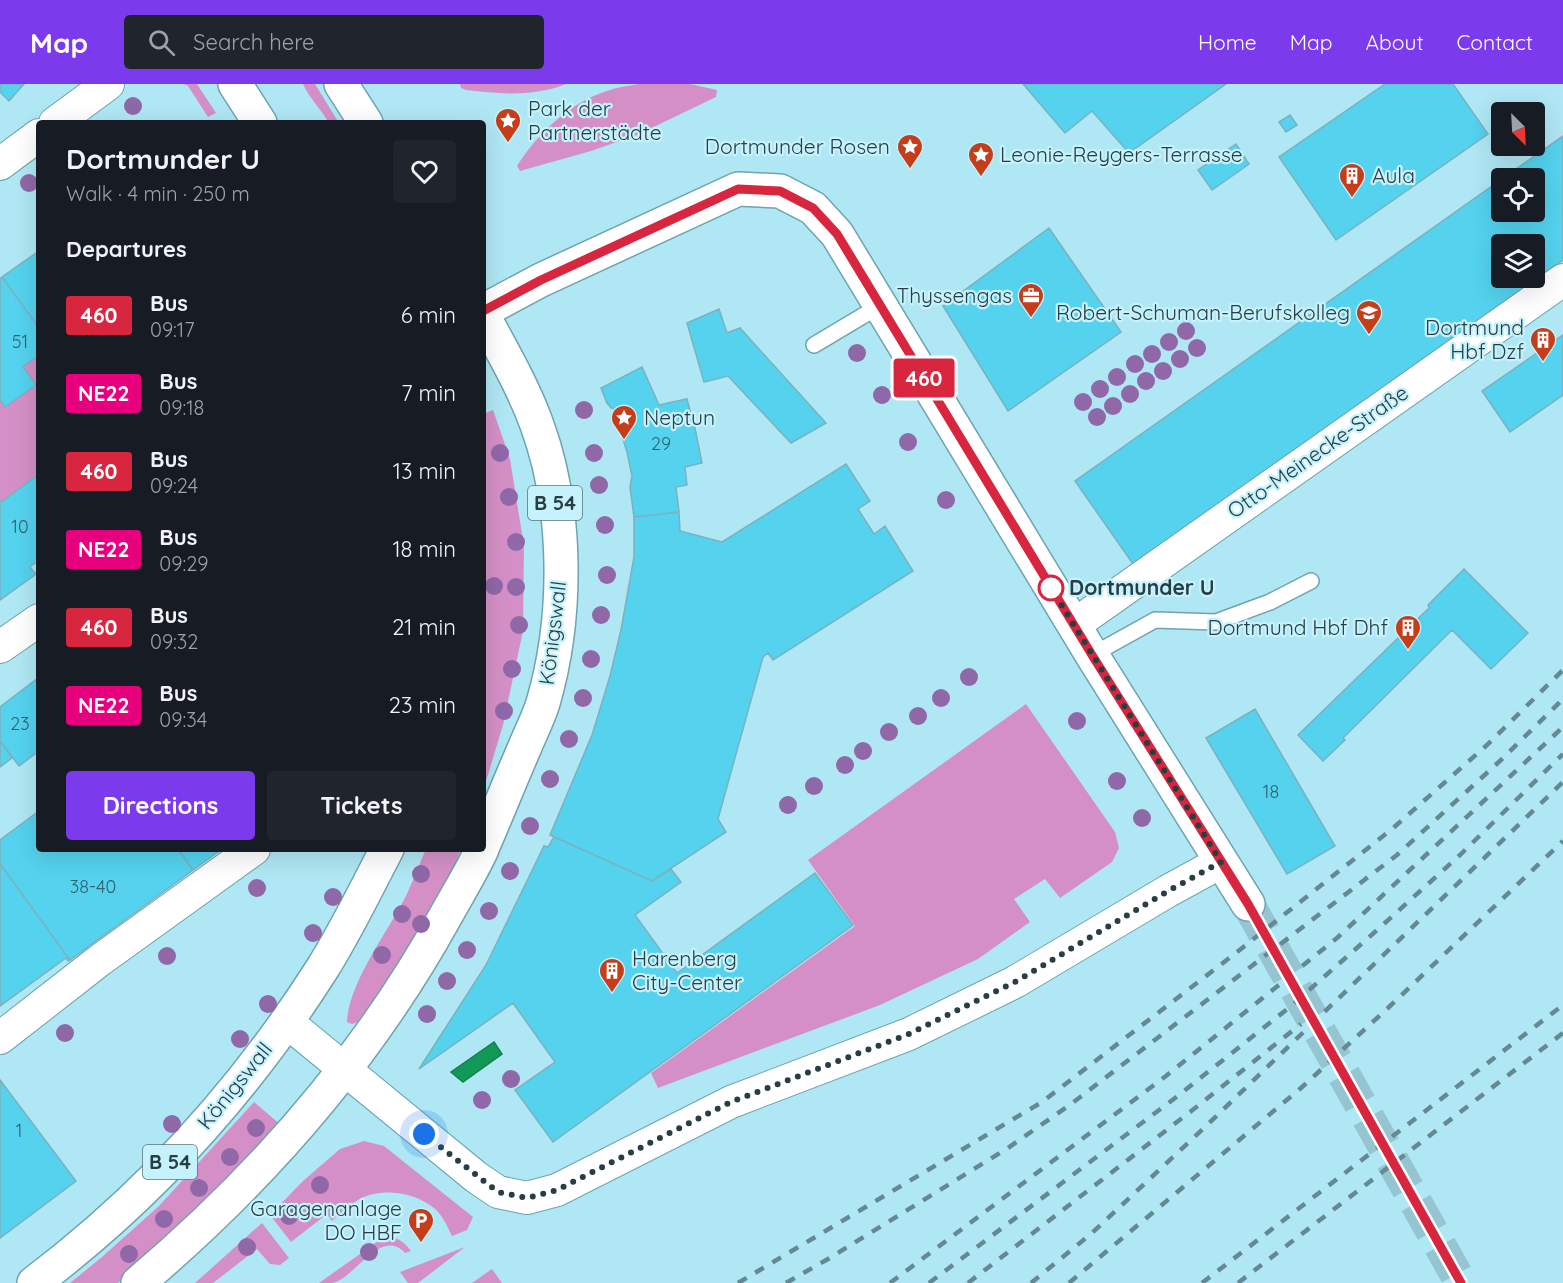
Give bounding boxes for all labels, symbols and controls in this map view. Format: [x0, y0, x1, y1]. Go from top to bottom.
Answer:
search box [124, 15, 544, 69]
text: Map [30, 25, 88, 60]
icon: search [145, 26, 178, 59]
text: Search here [193, 28, 315, 56]
text: Home [1198, 29, 1257, 55]
text: Map [1290, 29, 1333, 55]
text: About [1366, 29, 1424, 55]
text: Contact [1457, 29, 1533, 55]
place label: Park der Partnerstädte [528, 95, 662, 145]
north arrow [1491, 102, 1545, 156]
map controls [1491, 102, 1545, 288]
place icon: Park der Partnerstädte [493, 106, 523, 144]
place icon: Dortmunder Rosen [895, 132, 925, 170]
place label: Dortmunder Rosen [705, 133, 890, 159]
button: heart [393, 140, 456, 203]
place icon: Leonie-Reygers-Terrasse [966, 140, 996, 178]
text: Dortmunder U [66, 141, 260, 176]
place label: Leonie-Reygers-Terrasse [1000, 141, 1243, 167]
building icon: Aula [1337, 161, 1367, 199]
place label: Aula [1372, 162, 1415, 188]
button: locate [1491, 168, 1545, 222]
text: Walk · 4 min · 250 m [66, 181, 250, 206]
button: layers [1491, 234, 1545, 288]
text: Departures [66, 235, 187, 263]
office icon: Thyssengas [1016, 281, 1046, 319]
place label: Thyssengas [897, 282, 1012, 308]
text: Bus [150, 289, 188, 317]
school or university icon: Robert-Schuman-Berufskolleg [1354, 298, 1384, 336]
place label: Robert-Schuman-Berufskolleg [1056, 299, 1350, 325]
text: 6 min [401, 301, 456, 329]
text: 460 [81, 302, 117, 328]
place label: Dortmund Hbf Dzf [1425, 314, 1524, 364]
text: 09:17 [150, 317, 194, 342]
building icon: Dortmund Hbf Dzf [1528, 325, 1558, 363]
house number: 51 [12, 330, 28, 353]
line badge: 460 [890, 358, 958, 398]
text: 460 [906, 365, 942, 391]
text: Bus [159, 367, 197, 395]
text: 7 min [401, 379, 456, 407]
street label: Otto-Meinecke-Straße [1222, 379, 1413, 523]
text: NE22 [78, 380, 129, 406]
text: 09:18 [159, 395, 204, 420]
place icon: Neptun [609, 403, 639, 441]
place label: Neptun [644, 404, 715, 430]
house number: 29 [651, 432, 671, 455]
text: Bus [150, 445, 188, 473]
text: 13 min [393, 457, 456, 485]
text: 460 [81, 458, 117, 484]
text: 09:24 [150, 473, 198, 498]
road number: B 54 [528, 486, 582, 520]
house number: 10 [11, 515, 29, 538]
text: Bus [159, 523, 197, 551]
text: 18 min [392, 535, 456, 563]
text: NE22 [78, 536, 129, 562]
text: 09:29 [159, 551, 208, 576]
place label: Dortmunder U [1069, 574, 1215, 600]
marker: Dortmunder U [1038, 575, 1064, 601]
street label: Königswall [533, 579, 571, 686]
text: Bus [150, 601, 188, 629]
text: 21 min [392, 613, 456, 641]
building icon: Dortmund Hbf Dhf [1393, 613, 1423, 651]
text: 460 [81, 614, 117, 640]
place label: Dortmund Hbf Dhf [1207, 614, 1388, 640]
text: 09:32 [150, 629, 198, 654]
text: Bus [159, 679, 197, 707]
text: 23 min [389, 691, 456, 719]
text: NE22 [78, 692, 129, 718]
text: 09:34 [159, 707, 207, 732]
house number: 23 [10, 712, 30, 735]
button: Directions [66, 771, 255, 840]
button: Tickets [267, 771, 456, 840]
house number: 18 [1263, 780, 1279, 803]
house number: 38-40 [70, 875, 116, 898]
place label: Harenberg City-Center [632, 945, 742, 995]
building icon: Harenberg City-Center [597, 956, 627, 994]
street label: Königswall [191, 1037, 277, 1134]
house number: 1 [16, 1119, 22, 1142]
your location [409, 1119, 439, 1149]
road number: B 54 [143, 1145, 197, 1179]
place label: Garagenanlage DO HBF [250, 1195, 402, 1245]
parking icon: Garagenanlage DO HBF [406, 1206, 436, 1244]

